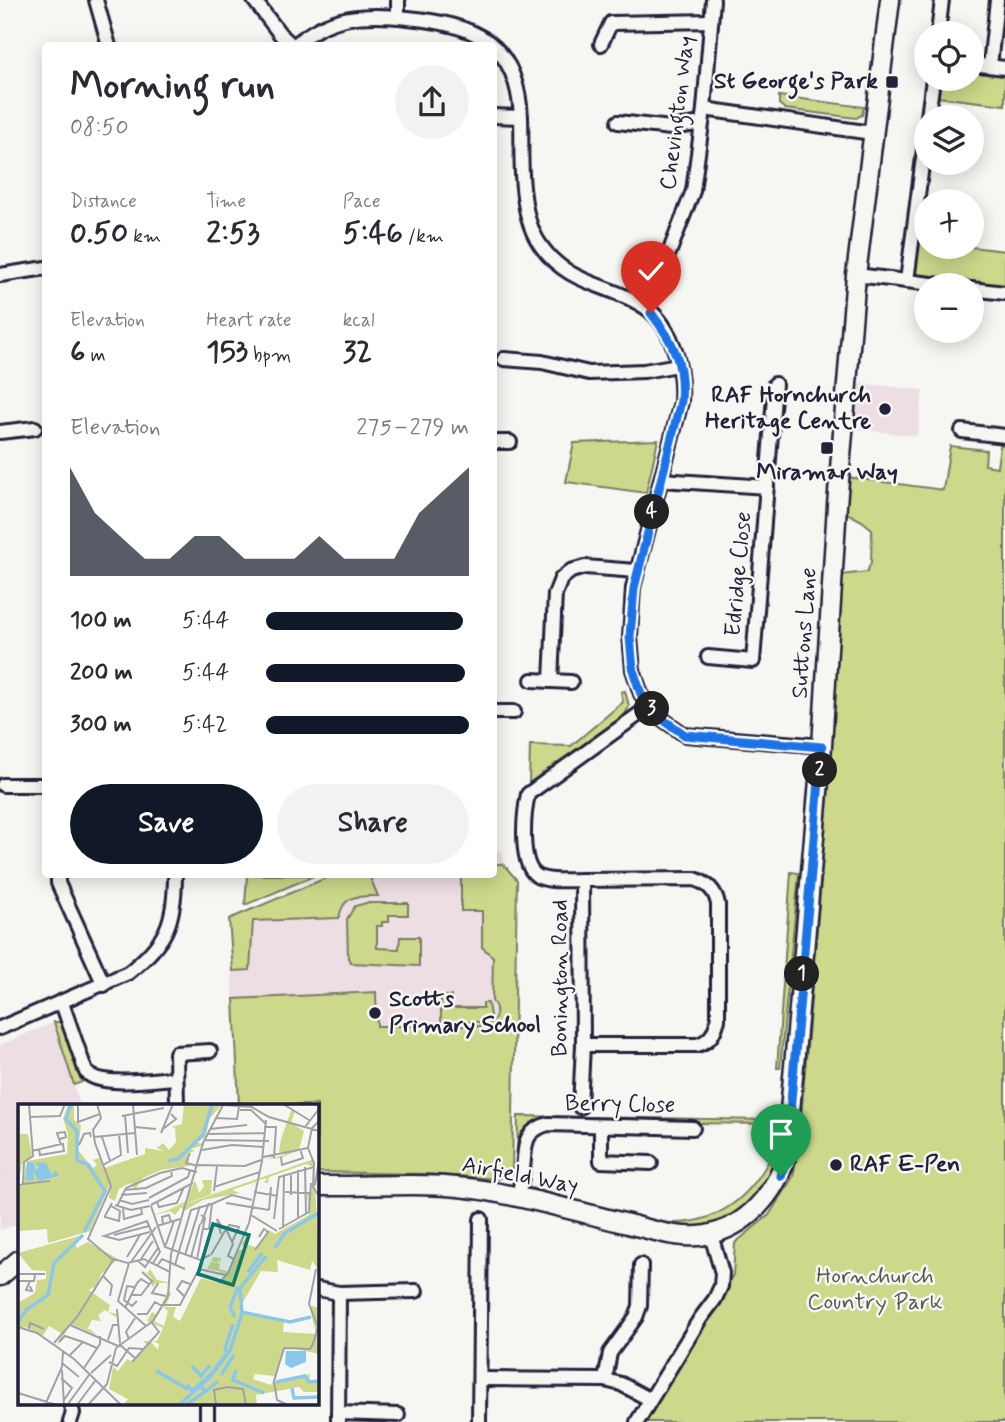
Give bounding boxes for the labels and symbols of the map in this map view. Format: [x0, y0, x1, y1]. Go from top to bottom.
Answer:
street label: Chevington Way [654, 34, 704, 192]
place label: St George's Park [714, 67, 878, 100]
marker: St George's Park [884, 74, 900, 90]
pin [621, 241, 681, 313]
place label: RAF Hornchurch Heritage Centre [705, 381, 871, 437]
marker: RAF Hornchurch Heritage Centre [877, 401, 893, 417]
marker: Miramar Way [819, 440, 835, 456]
place label: Miramar Way [756, 458, 898, 488]
pin: 4 [634, 494, 670, 530]
street label: Edridge Close [719, 510, 759, 638]
street label: Suttons Lane [785, 566, 825, 700]
pin: 3 [634, 692, 670, 726]
pin: 2 [802, 752, 838, 788]
street label: Bonington Road [546, 899, 576, 1057]
pin: 1 [784, 956, 820, 992]
place label: Scotts Primary School [389, 985, 541, 1041]
marker: Scotts Primary School [367, 1005, 383, 1021]
street label: Berry Close [564, 1089, 676, 1121]
inset map [18, 1104, 318, 1404]
pin [751, 1104, 811, 1176]
street label: Airfield Way [459, 1150, 581, 1202]
place label: RAF E-Pen [850, 1150, 960, 1180]
marker: RAF E-Pen [828, 1157, 844, 1173]
park label: Hornchurch Country Park [807, 1262, 943, 1318]

